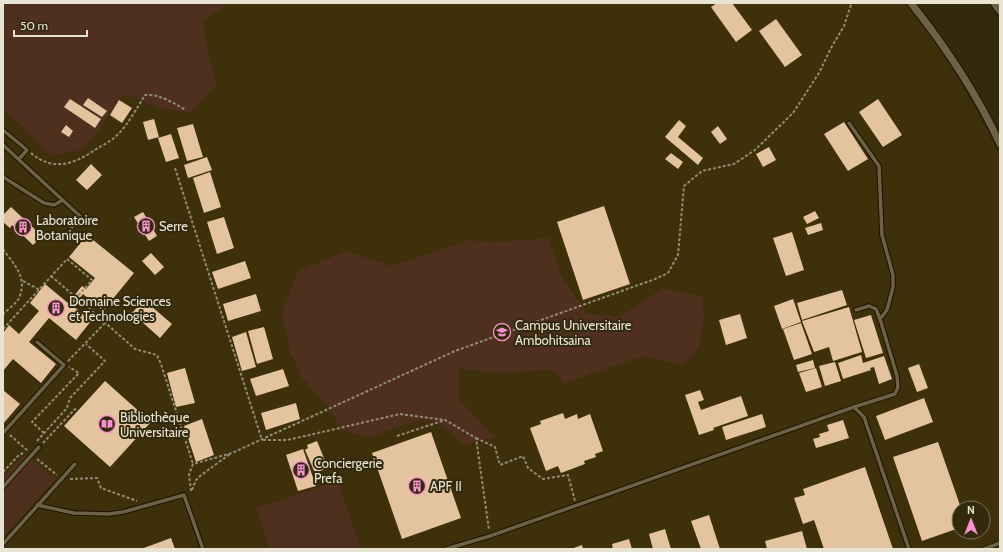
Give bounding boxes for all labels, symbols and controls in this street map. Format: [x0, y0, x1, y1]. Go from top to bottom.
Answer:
scale bar [14, 12, 87, 38]
text: 50 m [20, 18, 48, 33]
place label: Laboratoire Botanique [36, 212, 98, 243]
building icon: Serre [136, 216, 156, 236]
building icon: Laboratoire Botanique [13, 217, 33, 237]
place label: Serre [159, 218, 188, 234]
place label: Domaine Sciences et Technologies [69, 293, 171, 324]
building icon: Domaine Sciences et Technologies [46, 298, 66, 318]
place label: Campus Universitaire Ambohitsaina [515, 317, 632, 348]
school or university icon: Campus Universitaire Ambohitsaina [492, 322, 512, 342]
place label: Bibliothèque Universitaire [120, 409, 190, 440]
library icon: Bibliothèque Universitaire [97, 414, 117, 434]
place label: Conciergerie Prefa [314, 455, 383, 486]
building icon: Conciergerie Prefa [291, 460, 311, 480]
building icon: APF II [407, 476, 427, 496]
place label: APF II [430, 478, 462, 494]
north arrow [951, 500, 991, 540]
text: N [967, 503, 975, 517]

